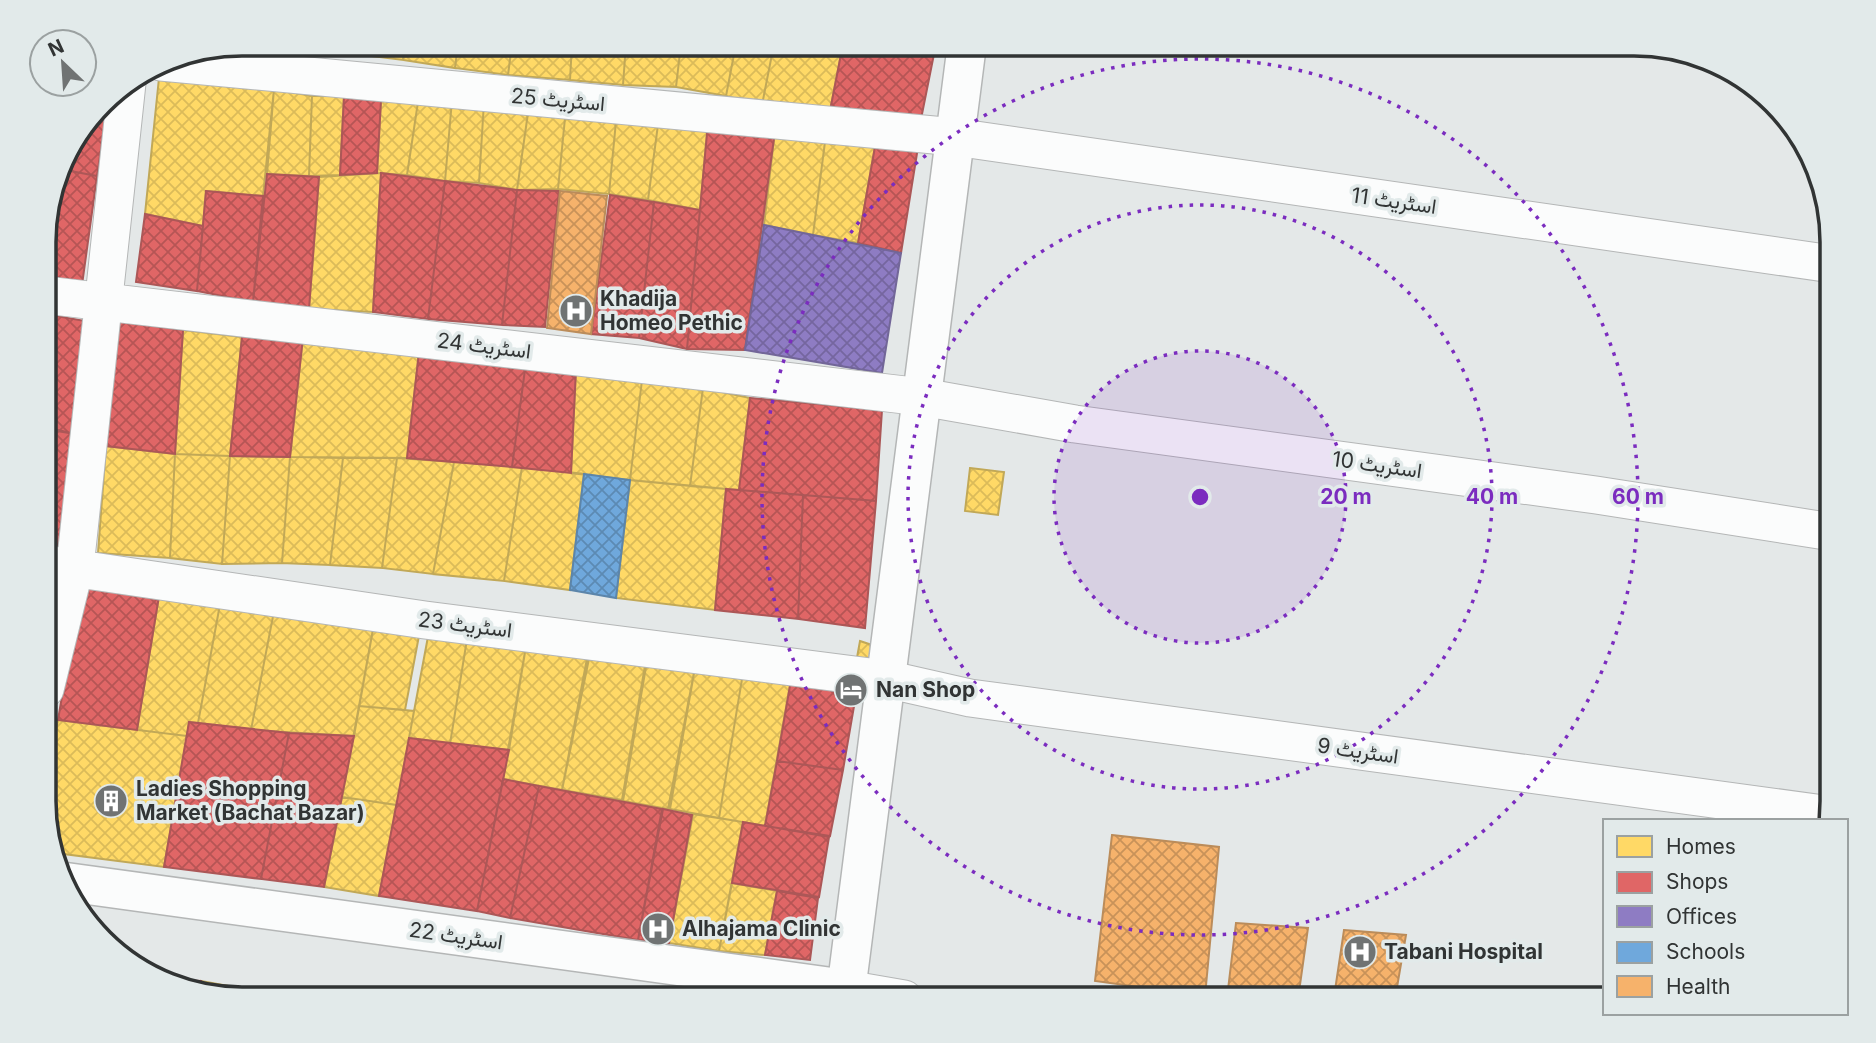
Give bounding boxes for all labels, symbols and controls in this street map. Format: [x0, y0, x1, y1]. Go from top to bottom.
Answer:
north arrow [28, 28, 98, 98]
text: N [45, 35, 67, 62]
street label: اسٹریٹ 25 [510, 83, 606, 117]
street label: اسٹریٹ 11 [1350, 182, 1438, 220]
place label: Khadija Homeo Pethic [600, 286, 743, 335]
hospital icon: Khadija Homeo Pethic [557, 292, 595, 330]
street label: اسٹریٹ 24 [435, 327, 533, 365]
street label: اسٹریٹ 10 [1330, 446, 1424, 484]
text: 20 m [1320, 484, 1372, 509]
text: 40 m [1466, 484, 1518, 509]
text: 60 m [1612, 484, 1664, 509]
centre of rings [1188, 485, 1212, 509]
street label: اسٹریٹ 23 [417, 606, 513, 644]
hotel icon: Nan Shop [832, 671, 870, 709]
place label: Nan Shop [876, 677, 975, 702]
street label: اسٹریٹ 9 [1316, 732, 1400, 770]
place label: Ladies Shopping Market (Bachat Bazar) [136, 776, 365, 825]
building icon: Ladies Shopping Market (Bachat Bazar) [92, 782, 130, 820]
legend [1603, 819, 1848, 1015]
text: Homes [1666, 834, 1736, 859]
text: Shops [1666, 869, 1728, 894]
text: Offices [1666, 904, 1737, 929]
hospital icon: Alhajama Clinic [639, 910, 677, 948]
place label: Alhajama Clinic [682, 916, 841, 941]
street label: اسٹریٹ 22 [408, 917, 504, 955]
hospital icon: Tabani Hospital [1341, 933, 1379, 971]
place label: Tabani Hospital [1384, 939, 1543, 964]
text: Schools [1666, 939, 1745, 964]
text: Health [1666, 974, 1731, 999]

